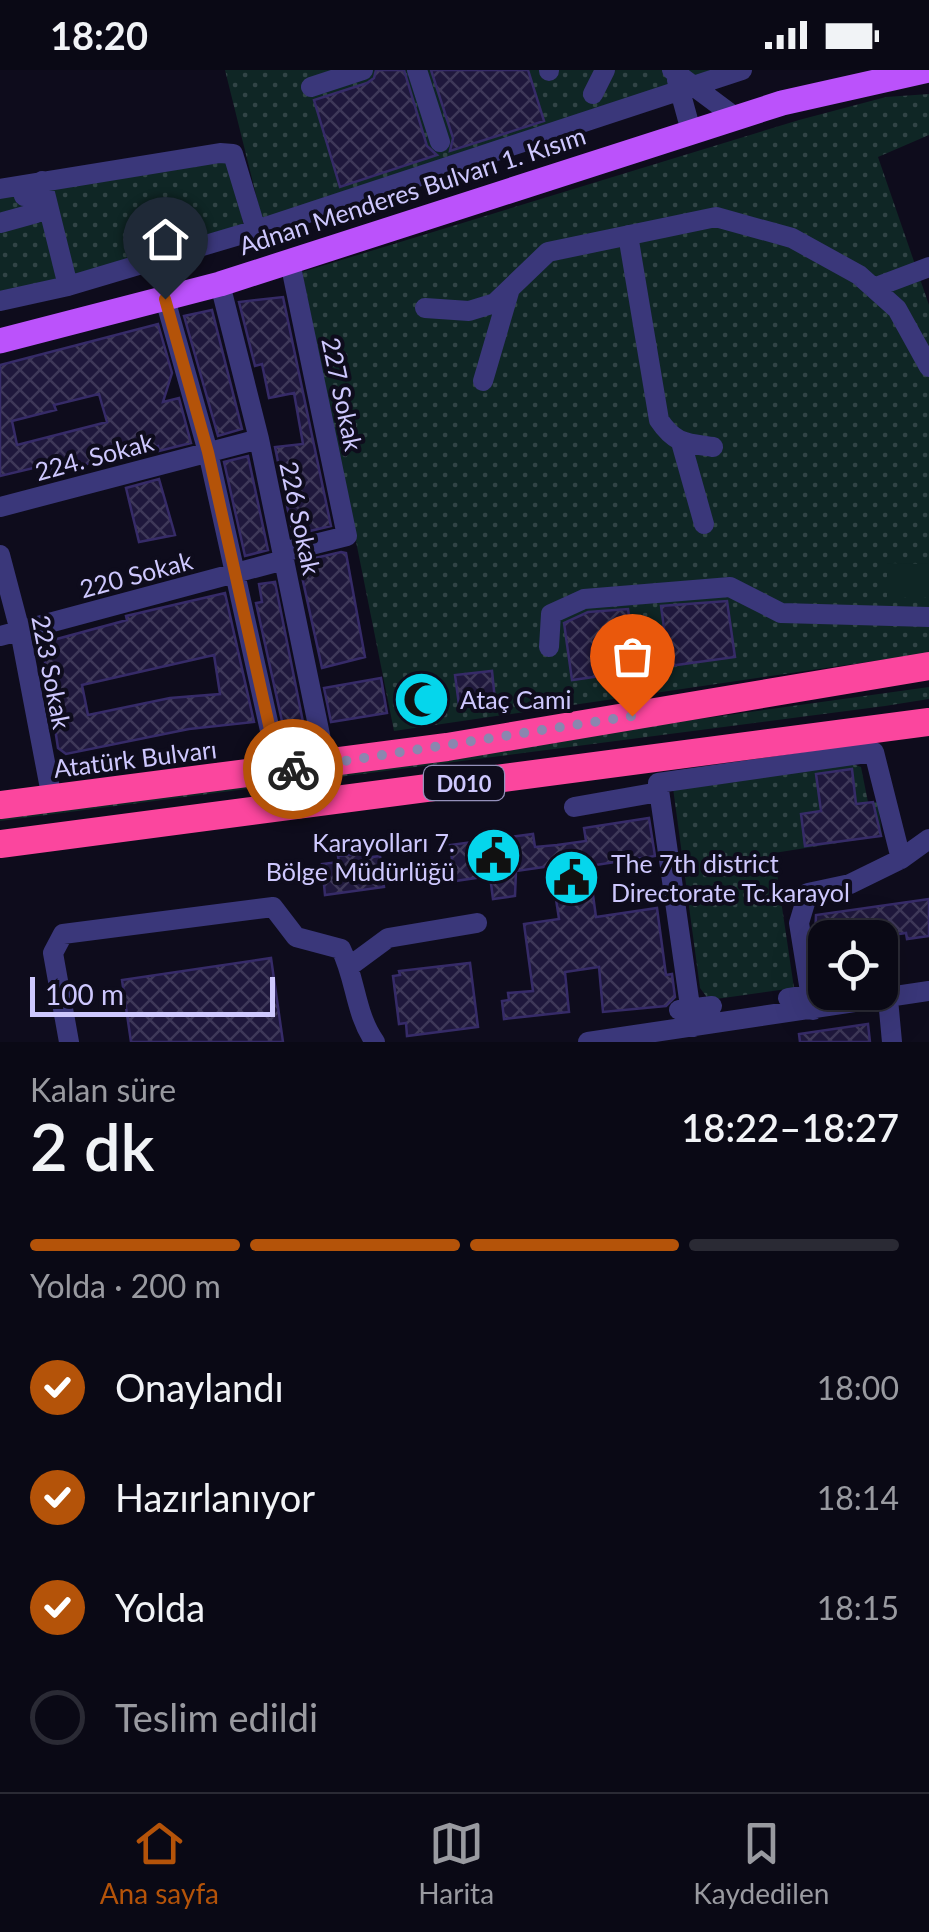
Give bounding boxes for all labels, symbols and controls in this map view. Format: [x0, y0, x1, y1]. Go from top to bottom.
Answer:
text: 18:20 [50, 12, 148, 58]
street label: Adnan Menderes Bulvarı 1. Kısım [235, 120, 589, 260]
pin [123, 197, 208, 300]
icon: home [138, 212, 193, 267]
street label: 227 Sokak [316, 334, 370, 454]
street label: 224. Sokak [32, 426, 157, 486]
street label: 226 Sokak [274, 458, 328, 578]
street label: 220 Sokak [76, 545, 196, 603]
street label: 223 Sokak [26, 613, 78, 732]
pin [590, 614, 675, 717]
icon: bag [605, 629, 660, 684]
mosque icon: Ataç Cami [391, 669, 451, 729]
place label: Ataç Cami [460, 684, 572, 714]
courier [243, 719, 343, 819]
street label: Atatürk Bulvarı [52, 733, 218, 783]
icon: bike [266, 742, 321, 797]
road number: D010 [424, 766, 504, 800]
public building icon: Karayolları 7. Bölge Müdürlüğü [464, 826, 524, 886]
place label: Karayolları 7. Bölge Müdürlüğü [266, 827, 455, 886]
public building icon: The 7th district Directorate Tc.karayol [542, 847, 602, 907]
place label: The 7th district Directorate Tc.karayol [611, 848, 850, 907]
map controls [808, 920, 898, 1010]
button: locate [808, 920, 898, 1010]
scale bar [30, 972, 275, 1016]
text: 100 m [45, 977, 124, 1011]
text: Kalan süre [30, 1070, 176, 1109]
text: 18:22–18:27 [681, 1104, 899, 1150]
text: 2 dk [30, 1107, 154, 1185]
text: Yolda · 200 m [30, 1266, 221, 1305]
icon: check [30, 1360, 85, 1415]
text: Onaylandı [115, 1364, 284, 1410]
text: 18:00 [817, 1368, 899, 1407]
icon: check [30, 1470, 85, 1525]
text: Hazırlanıyor [115, 1474, 315, 1520]
text: 18:14 [817, 1478, 899, 1517]
icon: check [30, 1580, 85, 1635]
text: Yolda [115, 1584, 205, 1630]
text: 18:15 [817, 1588, 899, 1627]
text: Teslim edildi [115, 1694, 318, 1740]
tab: Ana sayfa [100, 1816, 219, 1910]
tab: Harita [418, 1816, 494, 1910]
tab: Kaydedilen [693, 1816, 829, 1910]

